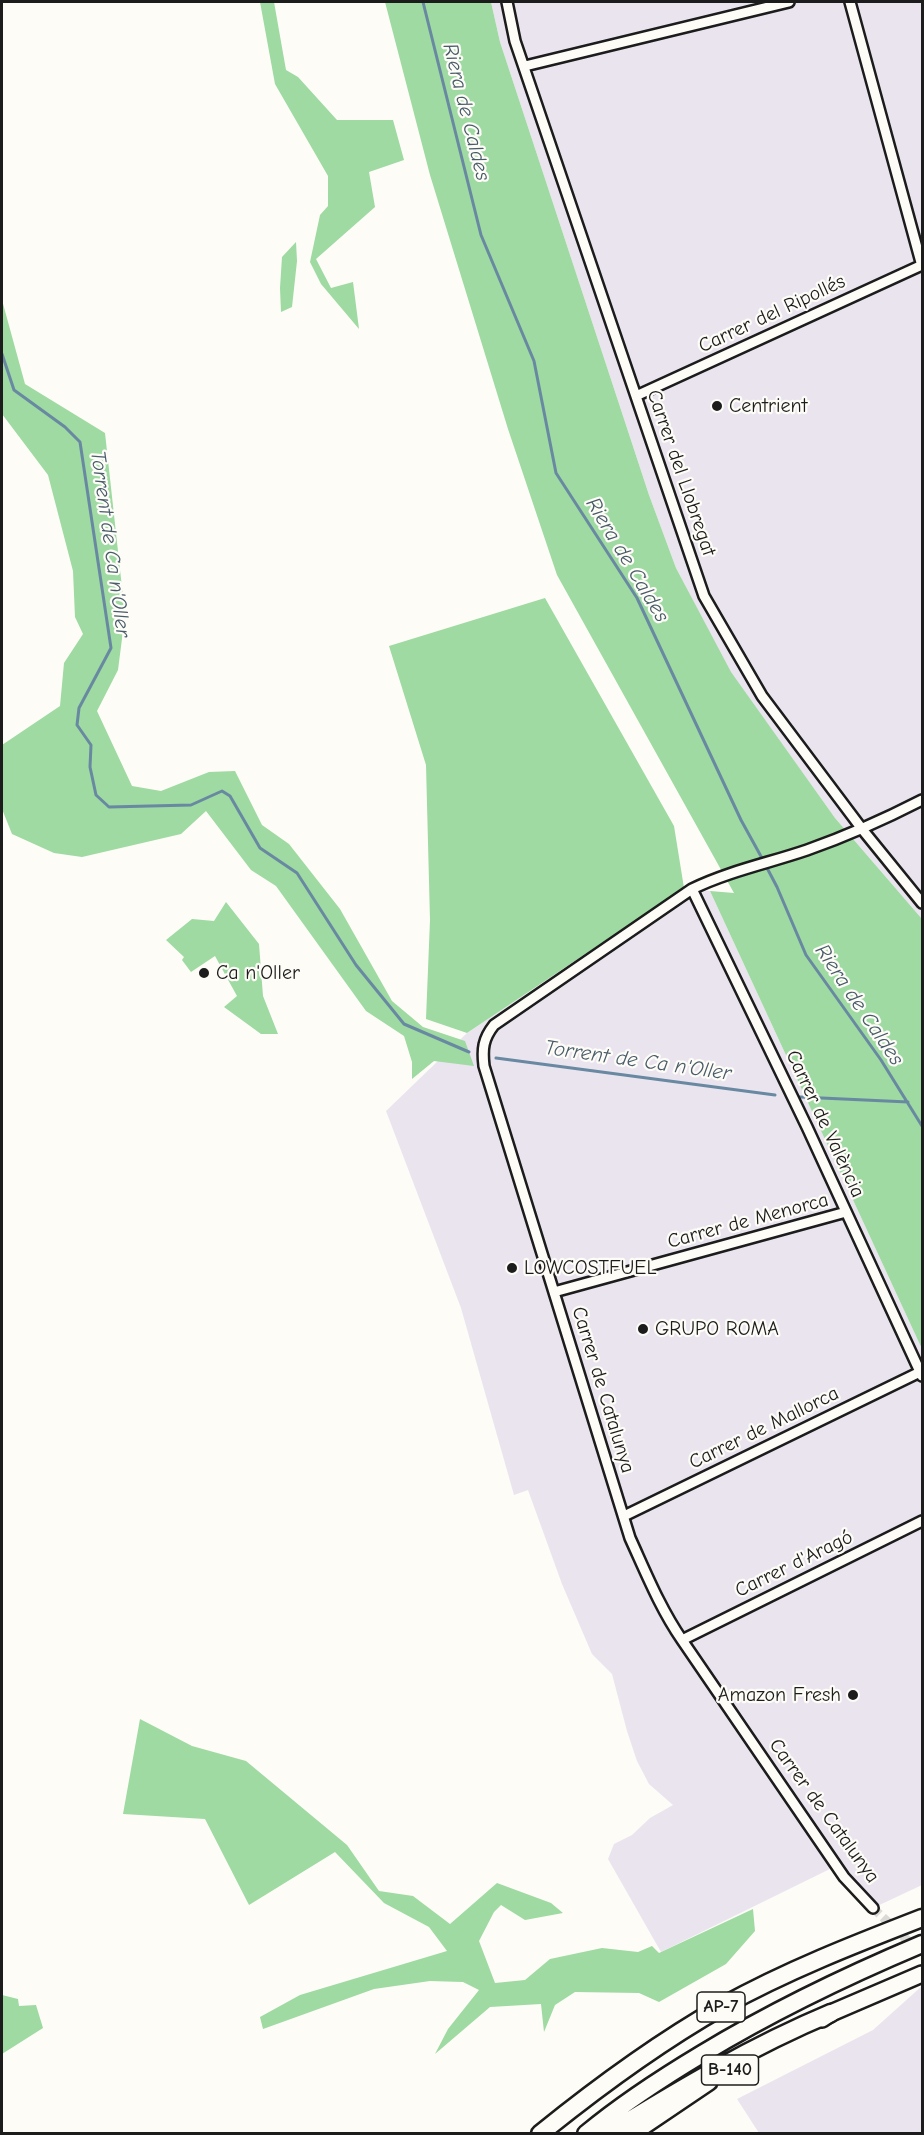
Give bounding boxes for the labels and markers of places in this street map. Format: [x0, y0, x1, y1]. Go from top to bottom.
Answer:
place label: Centrient [729, 394, 807, 418]
marker: Centrient [710, 399, 724, 413]
place label: Ca n'Oller [216, 961, 300, 985]
marker: Ca n'Oller [197, 966, 211, 980]
place label: LOWCOSTFUEL [524, 1256, 656, 1280]
marker: LOWCOSTFUEL [505, 1261, 519, 1275]
place label: GRUPO ROMA [655, 1317, 779, 1341]
marker: GRUPO ROMA [636, 1322, 650, 1336]
place label: Amazon Fresh [718, 1683, 841, 1707]
marker: Amazon Fresh [846, 1688, 860, 1702]

